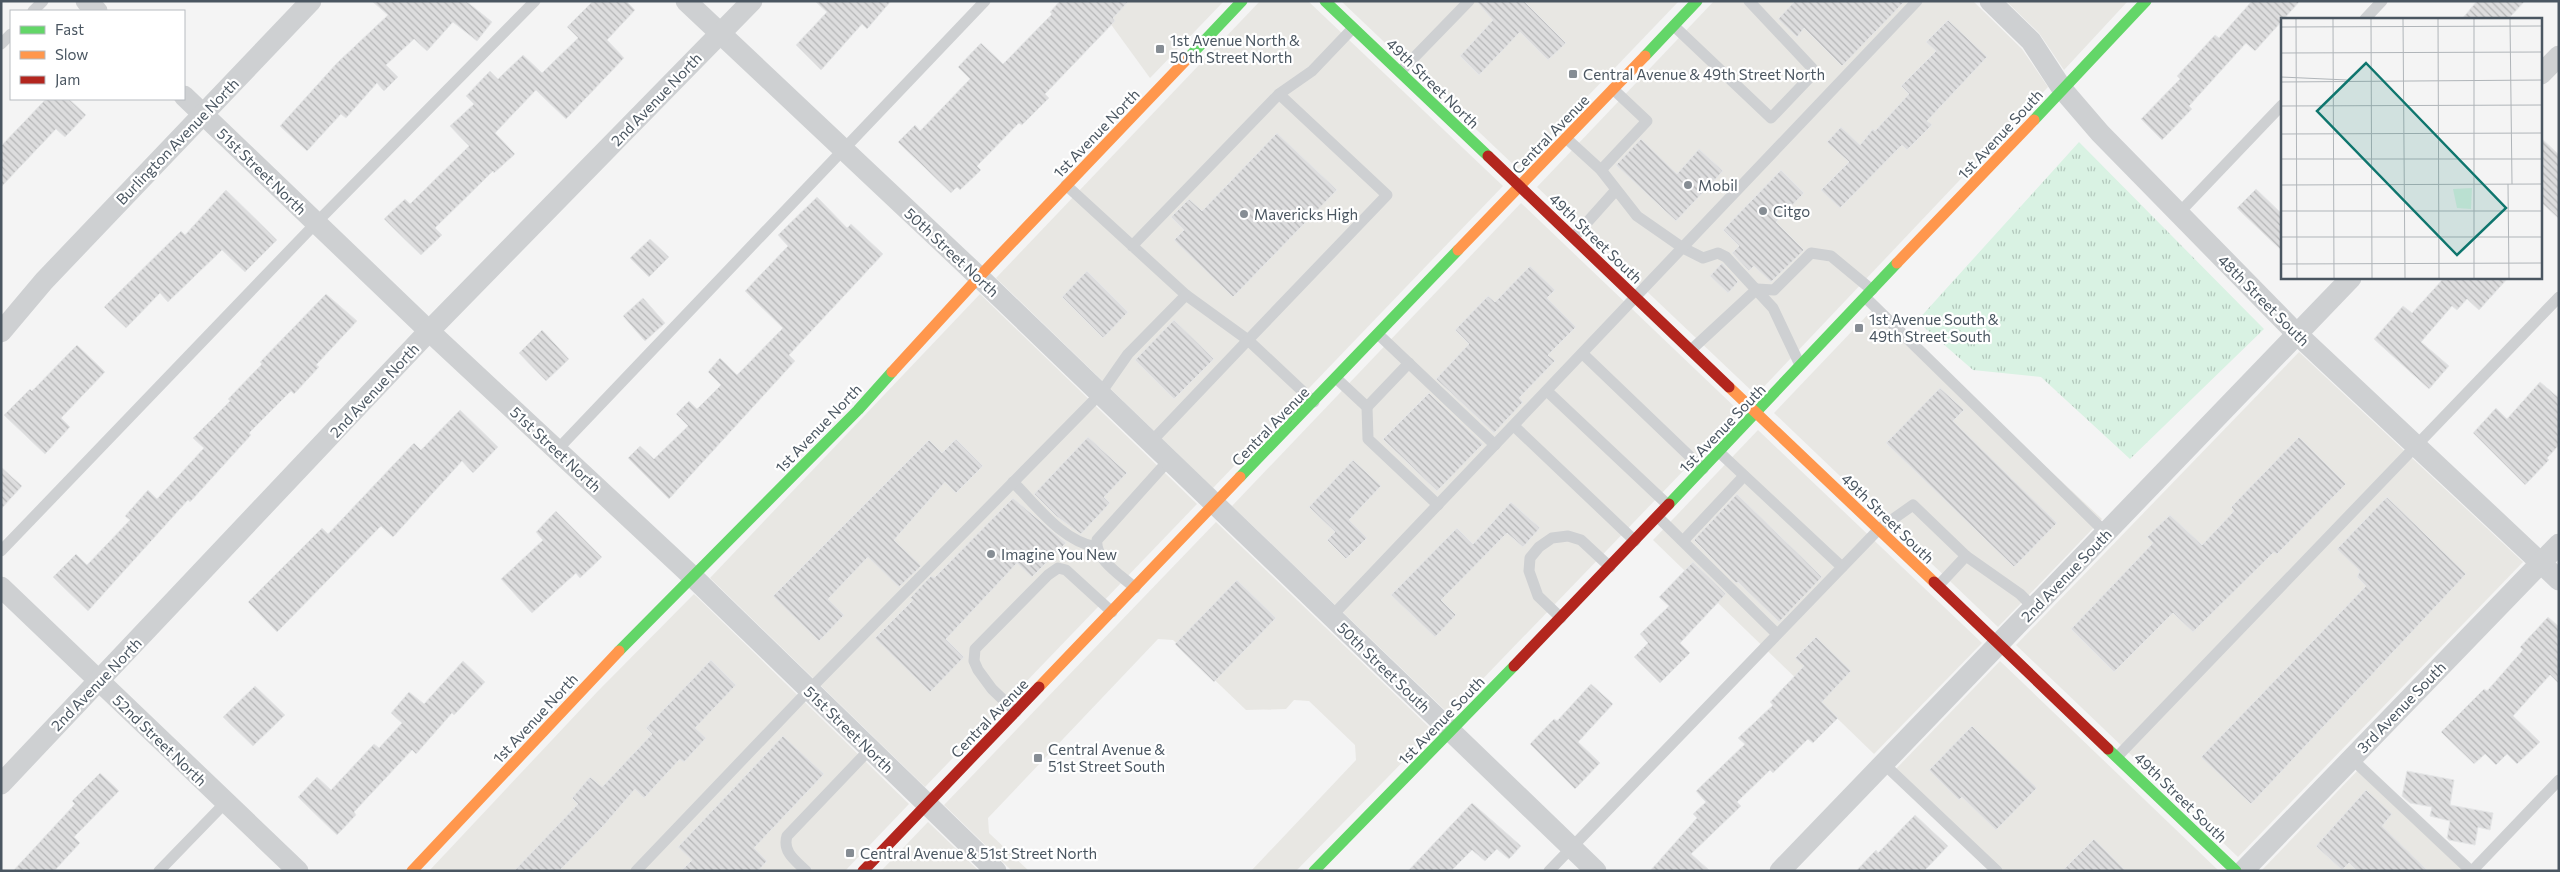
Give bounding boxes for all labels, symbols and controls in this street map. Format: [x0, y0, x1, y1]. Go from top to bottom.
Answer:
legend [10, 10, 185, 100]
inset map [2281, 18, 2542, 279]
text: Fast [55, 20, 84, 38]
place label: 1st Avenue North & 50th Street North [1170, 31, 1300, 66]
street label: 49th Street North [1383, 34, 1483, 132]
marker: 1st Avenue North & 50th Street North [1154, 43, 1166, 55]
text: Slow [55, 45, 88, 63]
street label: 2nd Avenue North [607, 49, 705, 149]
place label: Central Avenue & 49th Street North [1583, 65, 1825, 83]
marker: Central Avenue & 49th Street North [1567, 68, 1579, 80]
text: Jam [55, 70, 80, 88]
street label: Burlington Avenue North [112, 74, 242, 208]
street label: 1st Avenue North [1049, 85, 1143, 181]
street label: 1st Avenue South [1954, 85, 2046, 183]
street label: Central Avenue [1508, 91, 1592, 177]
street label: 51st Street North [214, 124, 310, 218]
place label: Mobil [1698, 176, 1738, 194]
marker: Mobil [1682, 179, 1694, 191]
street label: 49th Street South [1546, 189, 1646, 287]
place label: Citgo [1773, 202, 1810, 220]
street label: 50th Street North [901, 204, 1003, 300]
place label: Mavericks High [1254, 205, 1358, 223]
marker: Citgo [1757, 205, 1769, 217]
marker: Mavericks High [1238, 208, 1250, 220]
street label: 48th Street South [2215, 251, 2313, 349]
place label: 1st Avenue South & 49th Street South [1869, 310, 1999, 345]
marker: 1st Avenue South & 49th Street South [1853, 322, 1865, 334]
street label: 2nd Avenue North [326, 339, 422, 441]
street label: 1st Avenue North [771, 380, 865, 476]
street label: 1st Avenue South [1675, 380, 1769, 476]
street label: Central Avenue [1228, 383, 1312, 469]
street label: 51st Street North [507, 402, 605, 496]
street label: 49th Street South [1838, 469, 1938, 567]
street label: 2nd Avenue South [2017, 525, 2115, 625]
place label: Imagine You New [1001, 545, 1117, 563]
marker: Imagine You New [985, 548, 997, 560]
street label: 50th Street South [1334, 618, 1434, 716]
street label: 2nd Avenue North [47, 634, 145, 734]
street label: 3rd Avenue South [2353, 658, 2449, 756]
street label: 1st Avenue North [489, 669, 581, 767]
street label: 1st Avenue South [1394, 672, 1488, 768]
street label: Central Avenue [947, 675, 1031, 761]
street label: 51st Street North [801, 682, 897, 776]
street label: 52nd Street North [109, 691, 211, 789]
place label: Central Avenue & 51st Street South [1048, 740, 1165, 775]
street label: 49th Street South [2131, 748, 2231, 846]
marker: Central Avenue & 51st Street South [1032, 752, 1044, 764]
place label: Central Avenue & 51st Street North [860, 844, 1097, 862]
marker: Central Avenue & 51st Street North [844, 847, 856, 859]

